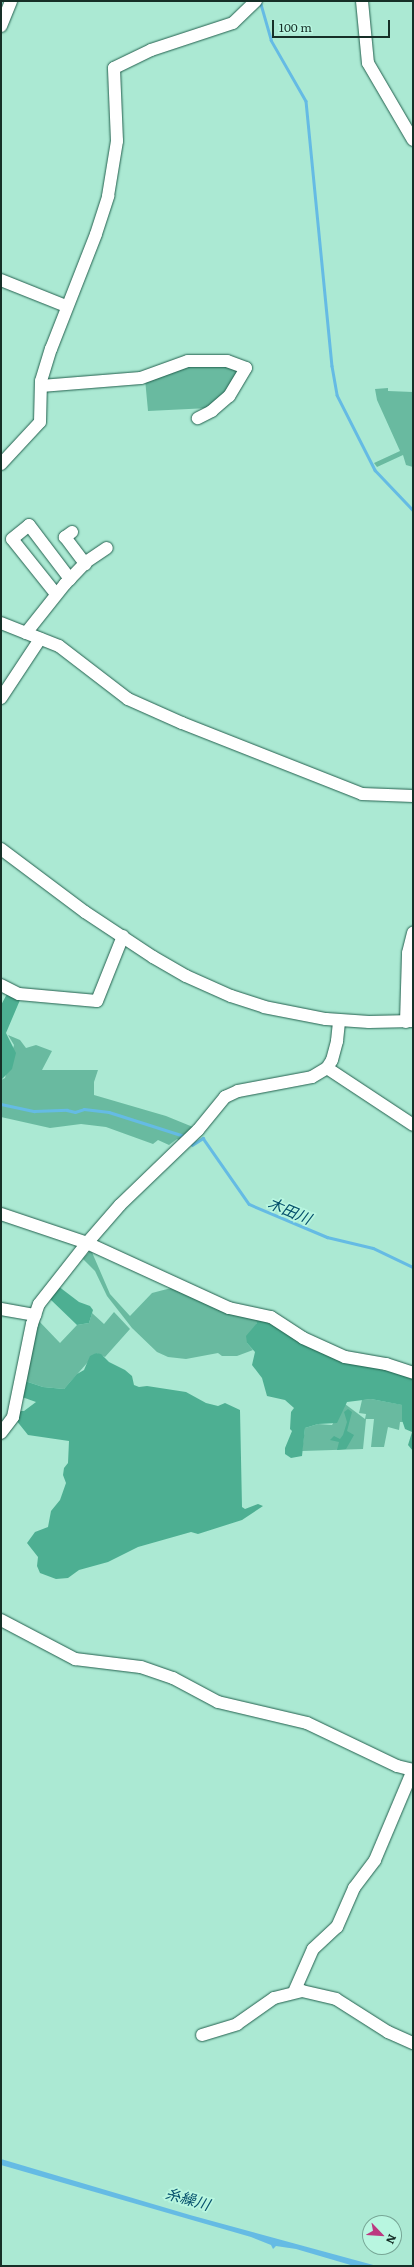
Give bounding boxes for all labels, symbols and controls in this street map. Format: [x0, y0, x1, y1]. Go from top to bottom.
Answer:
scale bar [274, 12, 392, 38]
text: 100 m [279, 18, 312, 36]
water label: 木田川 [266, 1193, 314, 1227]
water label: 糸繰川 [164, 2183, 212, 2213]
north arrow [362, 2215, 402, 2255]
text: N [383, 2232, 401, 2247]

